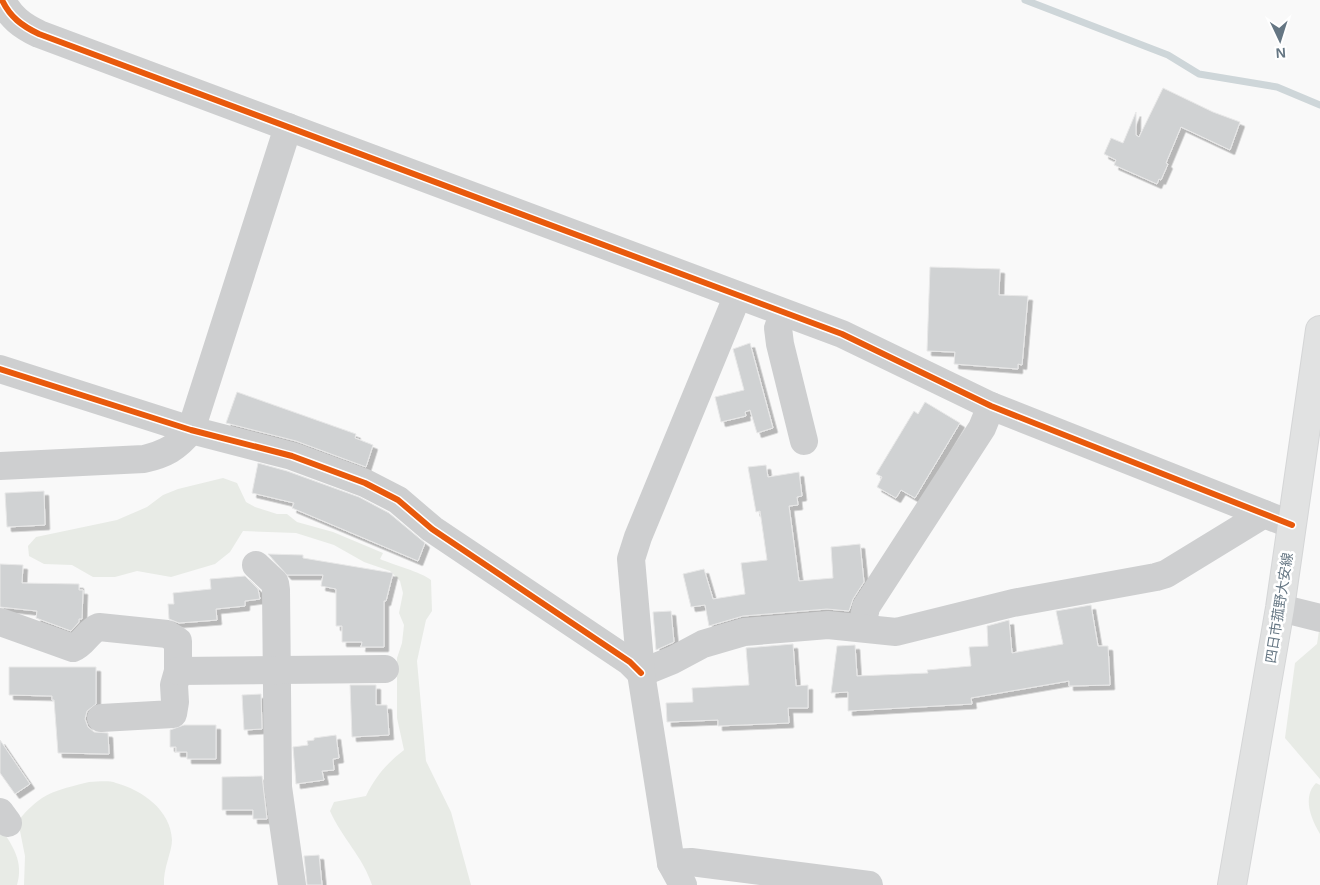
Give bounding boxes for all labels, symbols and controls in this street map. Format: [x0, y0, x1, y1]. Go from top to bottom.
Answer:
north arrow [1255, 15, 1305, 65]
text: N [1275, 45, 1287, 61]
street label: 四日市菰野大安線 [1262, 551, 1296, 665]

